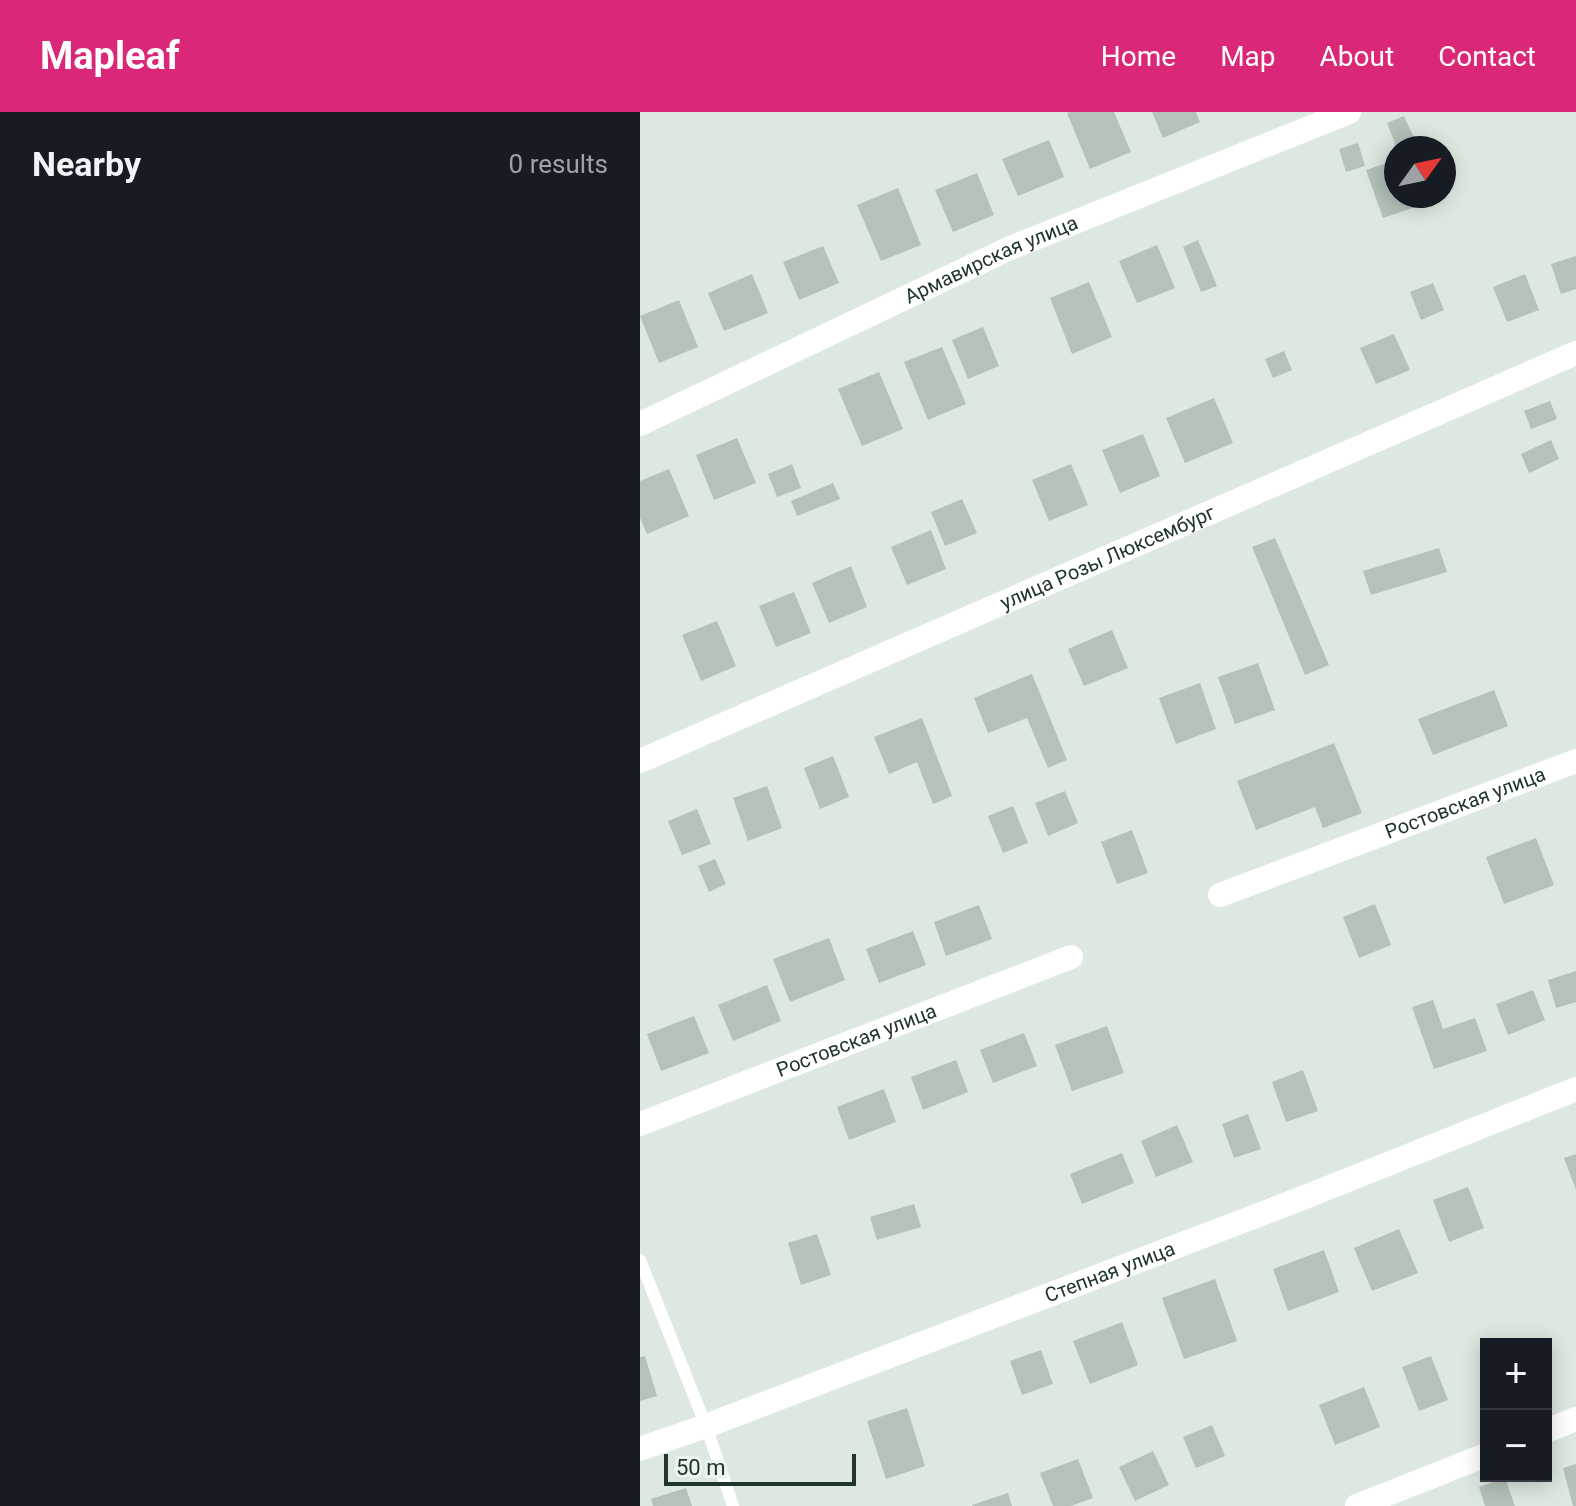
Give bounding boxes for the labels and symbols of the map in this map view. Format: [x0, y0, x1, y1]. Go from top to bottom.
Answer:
north arrow [1384, 136, 1456, 208]
street label: Армавирская улица [901, 210, 1081, 308]
street label: улица Розы Люксембург [997, 500, 1219, 615]
street label: Ростовская улица [1382, 762, 1549, 844]
street label: Ростовская улица [773, 998, 940, 1082]
street label: Степная улица [1041, 1236, 1178, 1308]
scale bar [664, 1450, 856, 1486]

